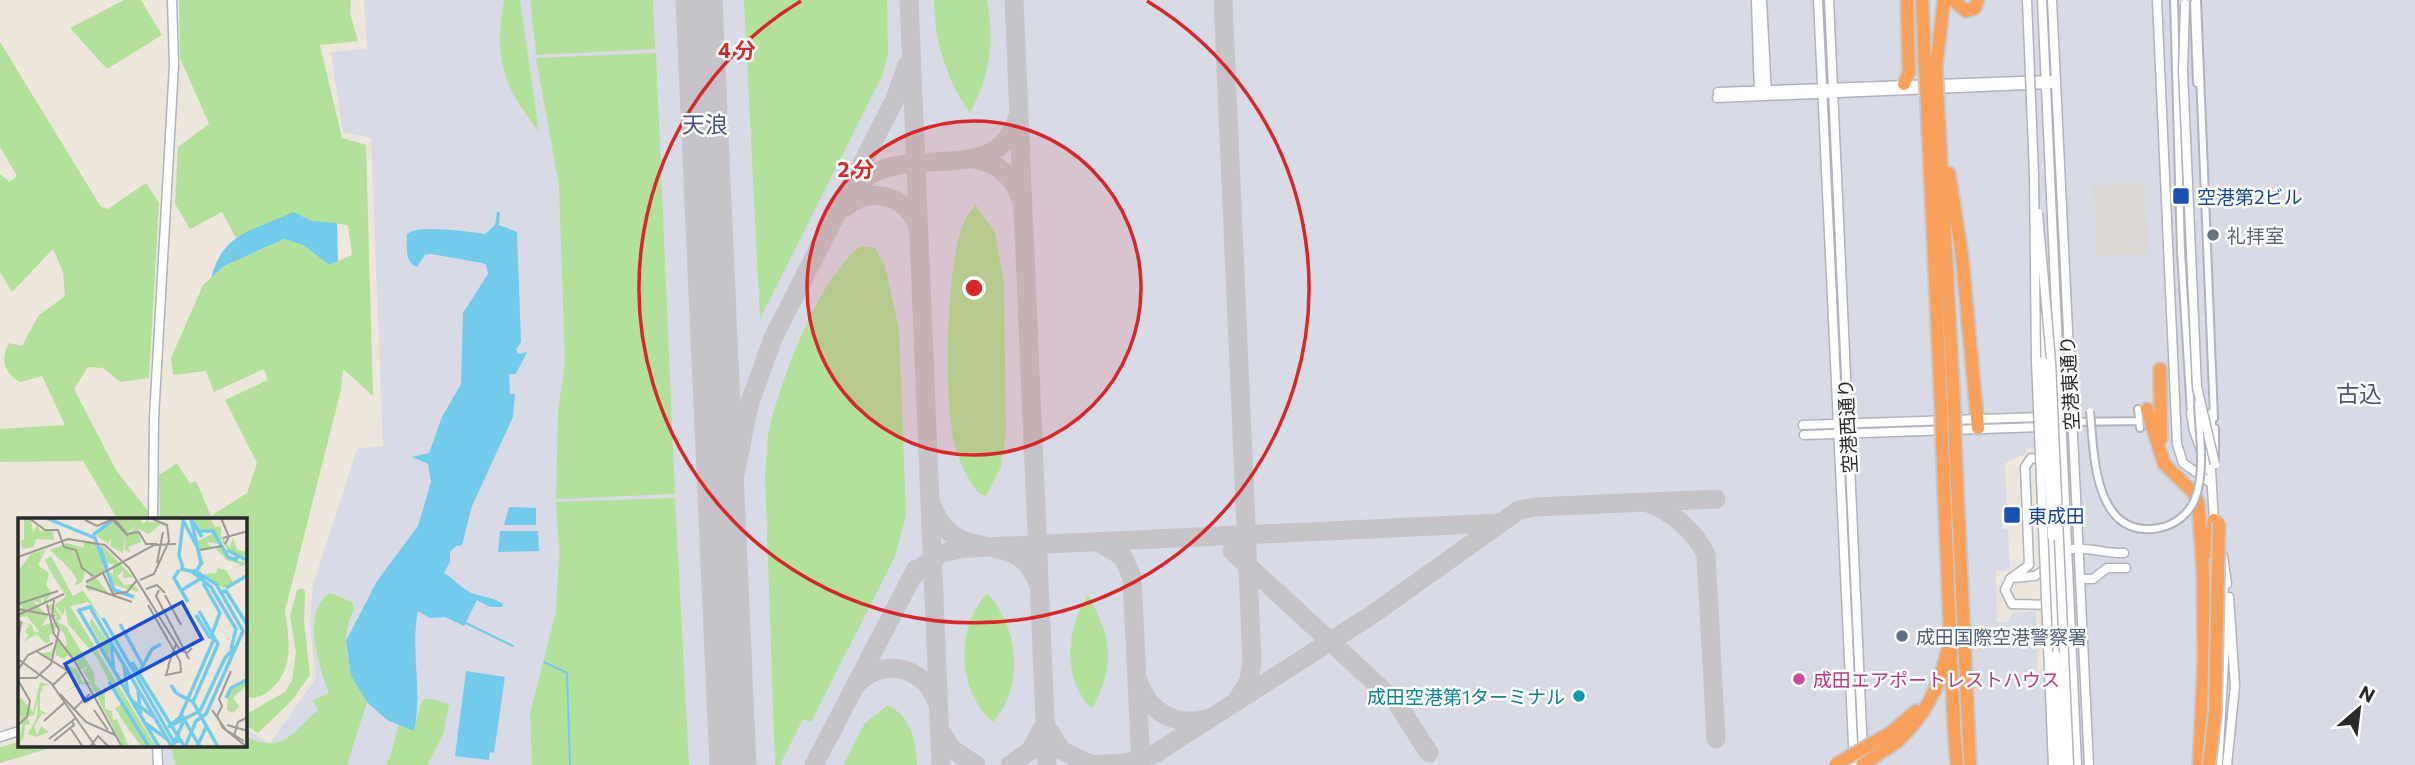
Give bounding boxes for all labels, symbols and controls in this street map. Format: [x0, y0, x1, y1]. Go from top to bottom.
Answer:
text: 4 分 [718, 37, 756, 62]
district label: 天浪 [682, 110, 728, 138]
text: 2 分 [838, 156, 874, 181]
place label: 空港第2ビル [2197, 185, 2303, 208]
marker: 空港第2ビル [2171, 186, 2191, 206]
place label: 礼拝室 [2227, 224, 2284, 247]
marker: 礼拝室 [2205, 227, 2221, 243]
centre of rings [962, 276, 986, 300]
street label: 空港東通り [2055, 335, 2083, 431]
street label: 空港西通り [1833, 378, 1861, 474]
district label: 古込 [2336, 379, 2382, 407]
place label: 東成田 [2028, 504, 2085, 527]
marker: 東成田 [2002, 505, 2022, 525]
inset map [18, 518, 247, 748]
place label: 成田国際空港警察署 [1916, 625, 2087, 648]
marker: 成田国際空港警察署 [1894, 628, 1910, 644]
place label: 成田エアポートレストハウス [1813, 668, 2060, 691]
marker: 成田エアポートレストハウス [1791, 671, 1807, 687]
north arrow [2324, 674, 2394, 744]
text: N [2356, 680, 2379, 707]
place label: 成田空港第1ターミナル [1367, 685, 1565, 708]
marker: 成田空港第1ターミナル [1571, 688, 1587, 704]

